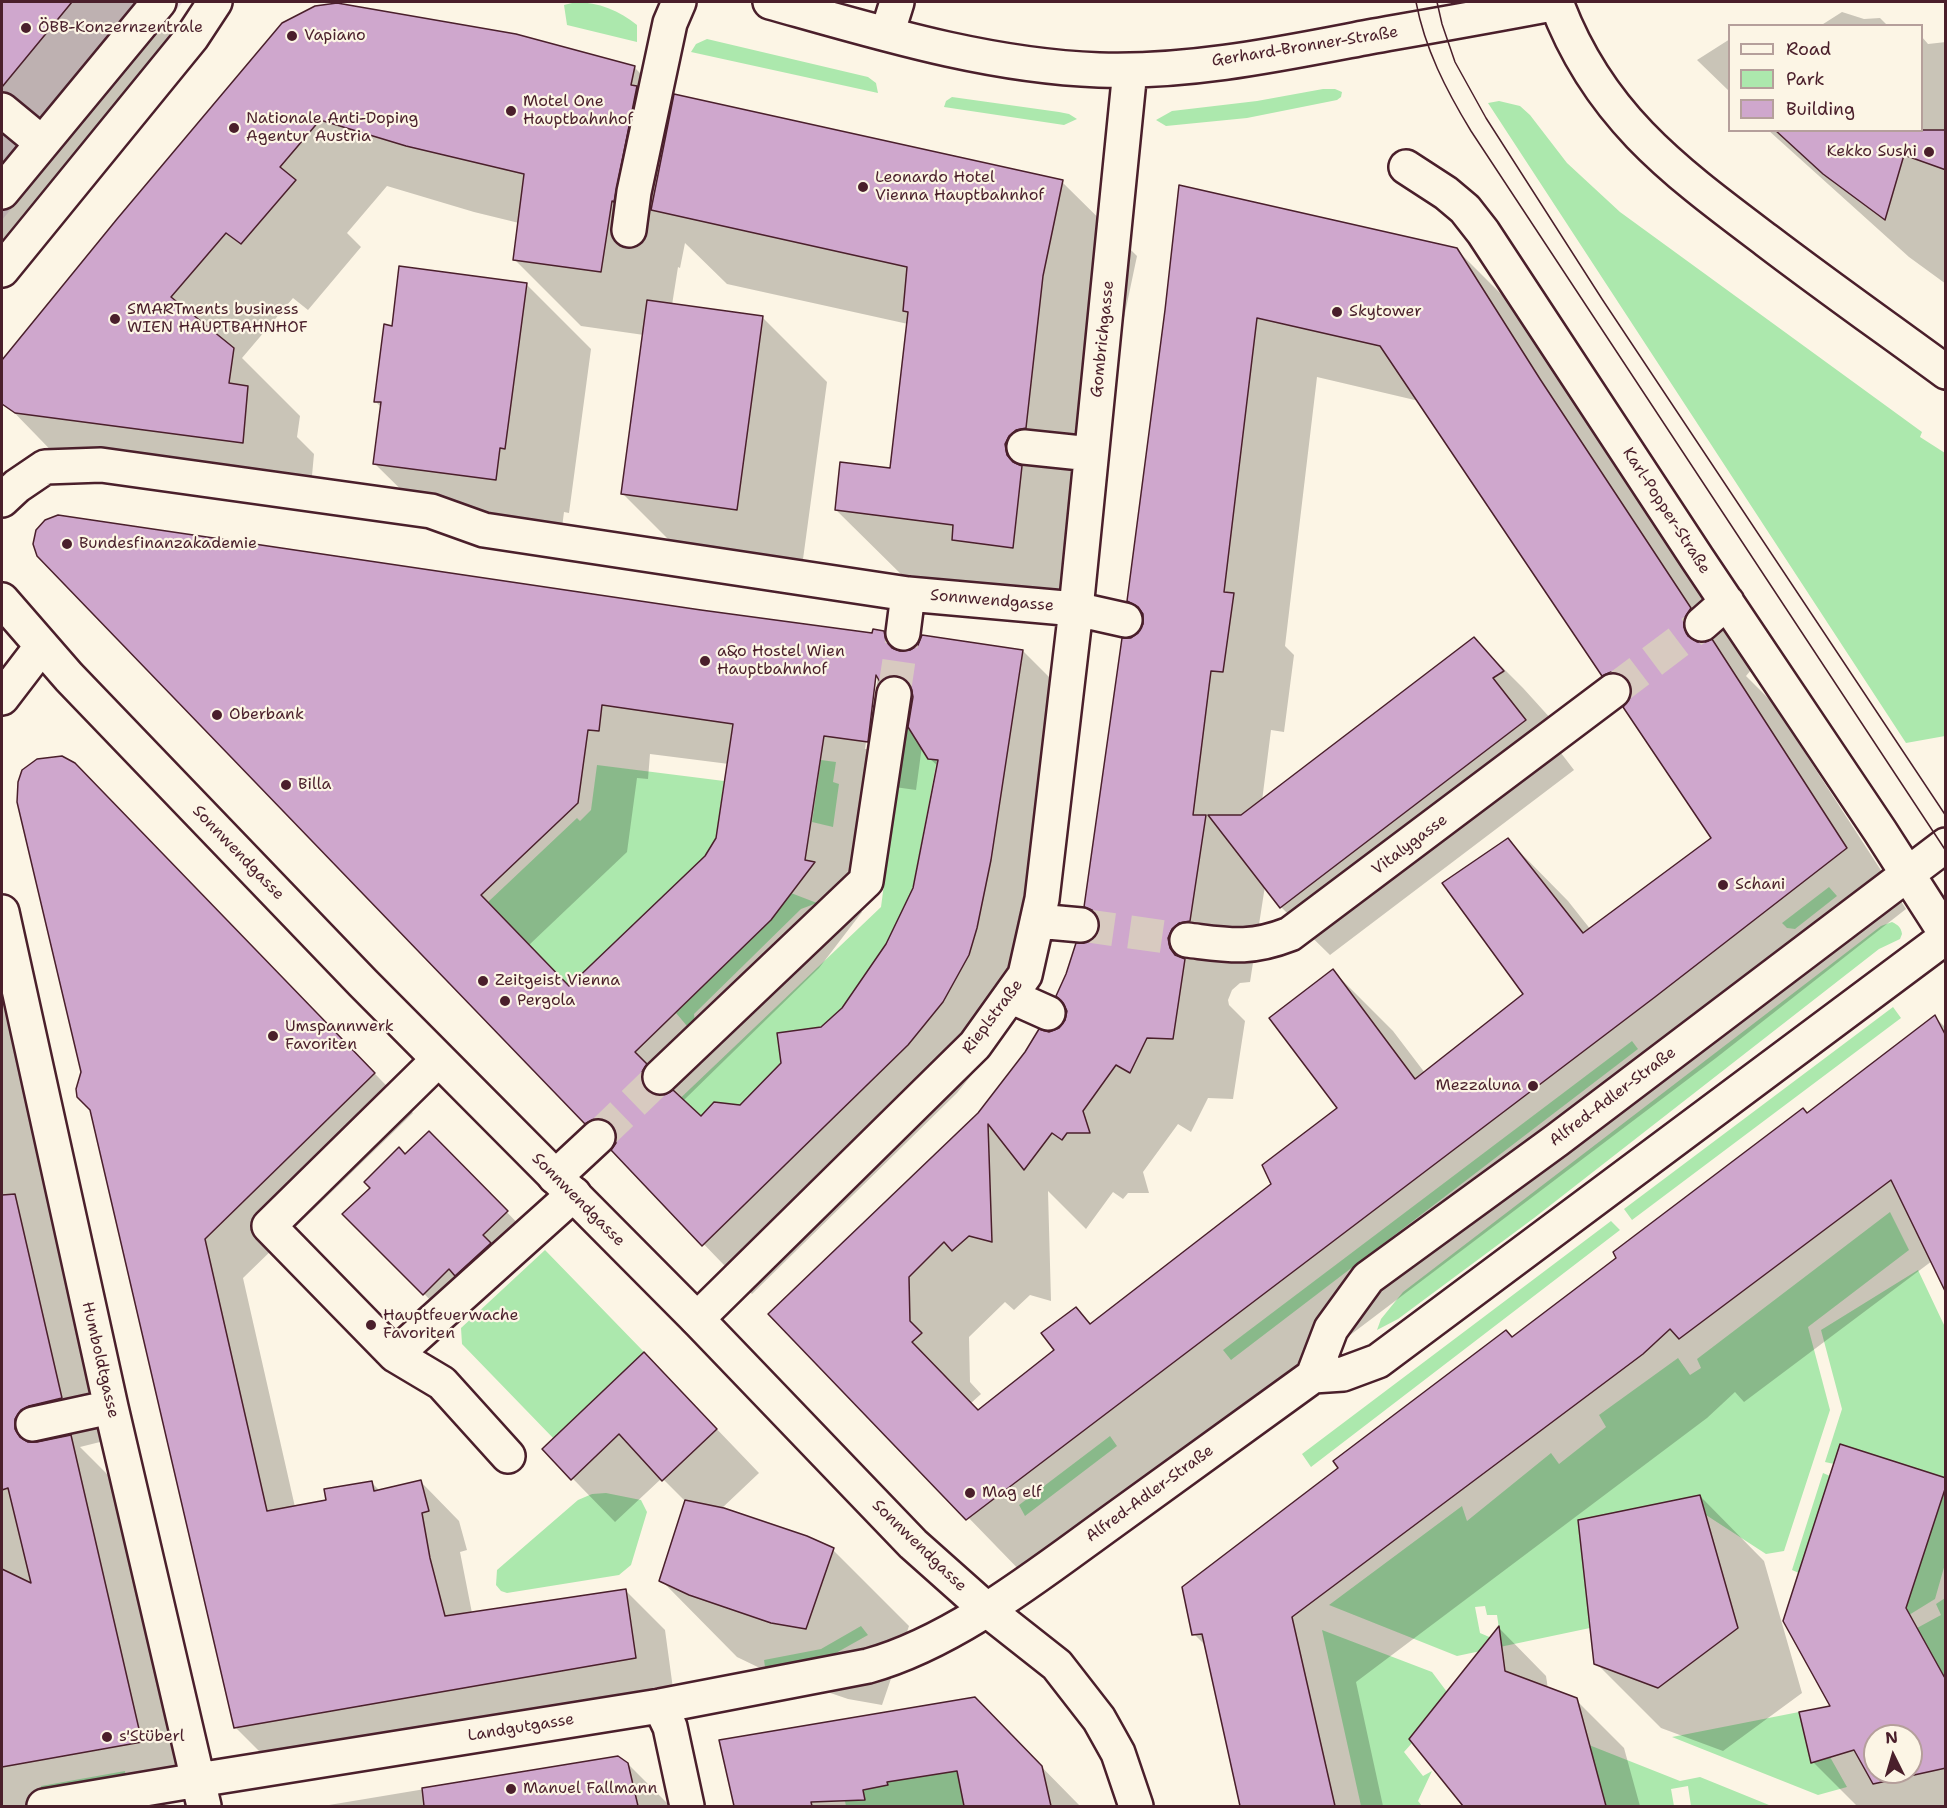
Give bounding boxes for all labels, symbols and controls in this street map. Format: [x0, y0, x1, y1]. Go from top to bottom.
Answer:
place label: ÖBB-Konzernzentrale [38, 18, 203, 38]
marker: ÖBB-Konzernzentrale [19, 21, 33, 35]
street label: Gerhard-Bronner-Straße [1210, 23, 1400, 71]
legend [1728, 24, 1923, 132]
place label: Vapiano [304, 26, 366, 46]
marker: Vapiano [285, 29, 299, 43]
text: Road [1786, 37, 1831, 61]
text: Park [1786, 67, 1825, 91]
place label: Motel One Hauptbahnhof [523, 92, 633, 130]
text: Building [1786, 97, 1855, 121]
marker: Motel One Hauptbahnhof [504, 104, 518, 118]
place label: Nationale Anti-Doping Agentur Austria [246, 109, 418, 147]
marker: Nationale Anti-Doping Agentur Austria [227, 121, 241, 135]
place label: Kekko Sushi [1826, 142, 1917, 162]
marker: Kekko Sushi [1922, 145, 1936, 159]
place label: Leonardo Hotel Vienna Hauptbahnhof [875, 168, 1044, 206]
marker: Leonardo Hotel Vienna Hauptbahnhof [856, 180, 870, 194]
street label: Gombrichgasse [1087, 279, 1119, 399]
place label: SMARTments business WIEN HAUPTBAHNHOF [127, 300, 308, 338]
place label: Skytower [1349, 302, 1422, 322]
marker: Skytower [1330, 305, 1344, 319]
marker: SMARTments business WIEN HAUPTBAHNHOF [108, 312, 122, 326]
street label: Karl-Popper-Straße [1618, 444, 1714, 578]
place label: Bundesfinanzakademie [79, 534, 257, 554]
marker: Bundesfinanzakademie [60, 537, 74, 551]
street label: Sonnwendgasse [929, 586, 1055, 616]
place label: a&o Hostel Wien Hauptbahnhof [717, 642, 845, 680]
marker: a&o Hostel Wien Hauptbahnhof [698, 654, 712, 668]
place label: Oberbank [229, 705, 304, 725]
marker: Oberbank [210, 708, 224, 722]
place label: Billa [298, 775, 331, 795]
marker: Billa [279, 778, 293, 792]
street label: Sonnwendgasse [188, 802, 288, 904]
street label: Vitalygasse [1369, 810, 1451, 880]
place label: Schani [1735, 875, 1785, 895]
marker: Schani [1716, 878, 1730, 892]
place label: Zeitgeist Vienna [495, 971, 620, 991]
marker: Zeitgeist Vienna [476, 974, 490, 988]
street label: Rieplstraße [959, 976, 1027, 1058]
place label: Pergola [517, 991, 575, 1011]
marker: Pergola [498, 994, 512, 1008]
place label: Umspannwerk Favoriten [285, 1017, 394, 1055]
marker: Umspannwerk Favoriten [266, 1029, 280, 1043]
street label: Alfred-Adler-Straße [1546, 1043, 1680, 1151]
place label: Mezzaluna [1435, 1076, 1521, 1096]
marker: Mezzaluna [1526, 1079, 1540, 1093]
street label: Sonnwendgasse [527, 1149, 629, 1251]
street label: Humboldtgasse [77, 1300, 123, 1420]
place label: Hauptfeuerwache Favoriten [383, 1306, 519, 1344]
marker: Hauptfeuerwache Favoriten [364, 1318, 378, 1332]
street label: Alfred-Adler-Straße [1082, 1441, 1218, 1547]
place label: Mag elf [982, 1483, 1042, 1503]
marker: Mag elf [963, 1486, 977, 1500]
street label: Sonnwendgasse [868, 1496, 970, 1596]
street label: Landgutgasse [466, 1710, 576, 1746]
north arrow [1863, 1724, 1923, 1784]
place label: s'Stüberl [119, 1727, 185, 1747]
text: N [1884, 1727, 1899, 1749]
marker: s'Stüberl [100, 1730, 114, 1744]
place label: Manuel Fallmann [523, 1779, 657, 1799]
marker: Manuel Fallmann [504, 1782, 518, 1796]

